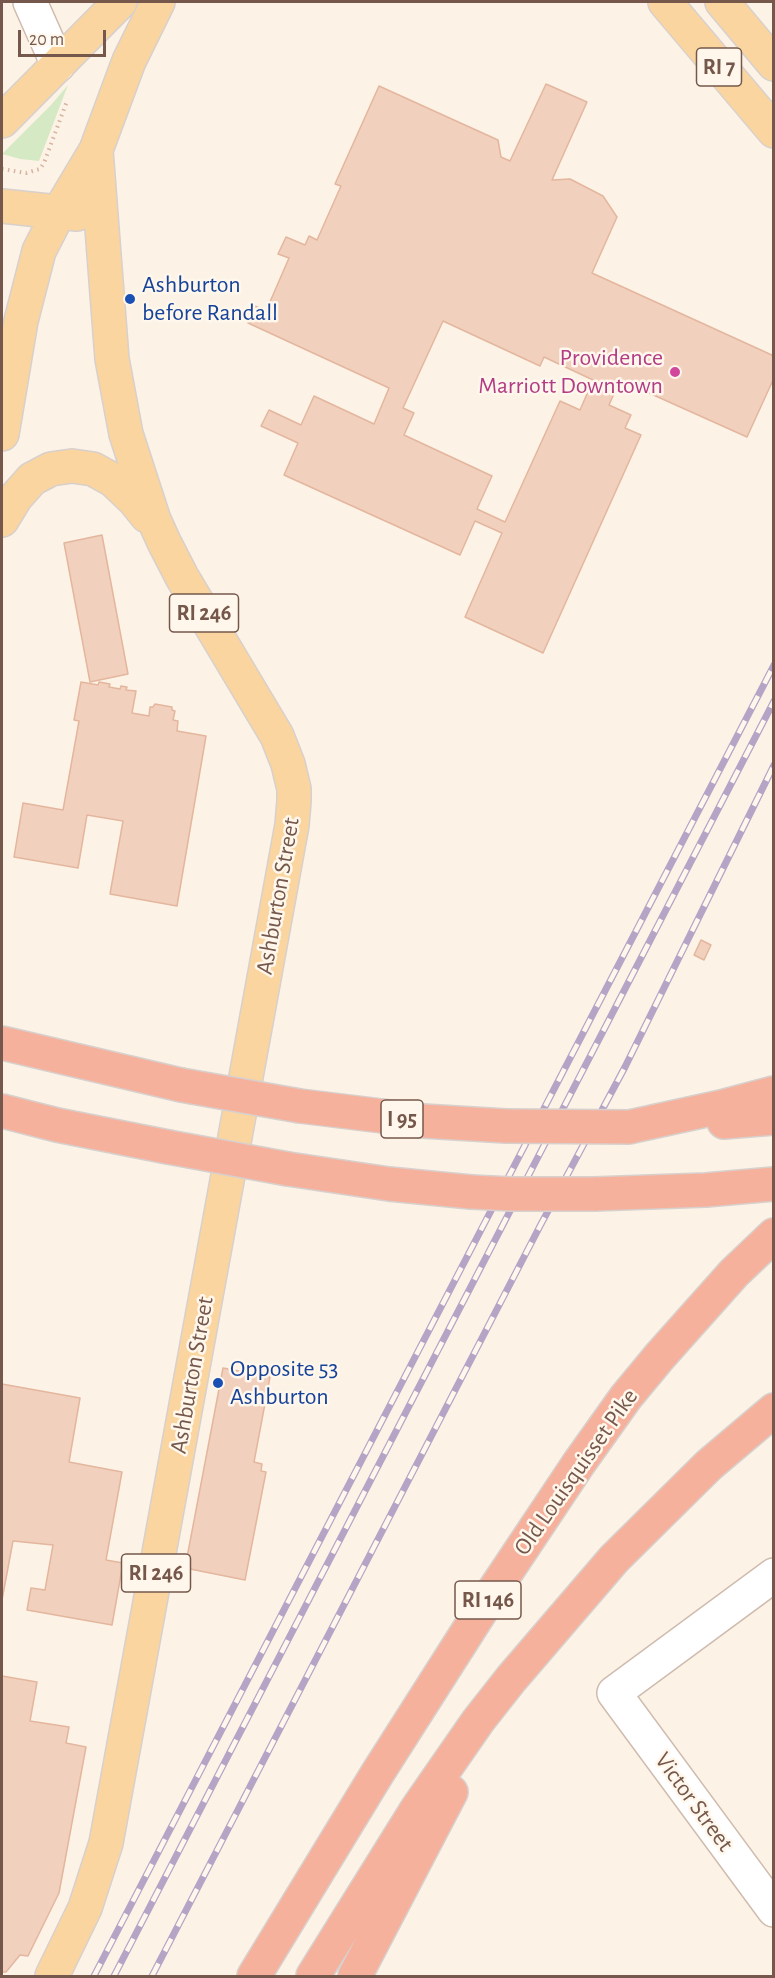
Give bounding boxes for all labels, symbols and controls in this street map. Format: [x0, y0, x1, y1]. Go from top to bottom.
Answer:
scale bar [21, 18, 110, 56]
text: 20 m [29, 31, 64, 49]
road number: RI 7 [696, 48, 742, 86]
place label: Ashburton before Randall [142, 271, 278, 327]
marker: Ashburton before Randall [123, 292, 137, 306]
place label: Providence Marriott Downtown [478, 344, 663, 400]
marker: Providence Marriott Downtown [668, 365, 682, 379]
road number: RI 246 [170, 594, 238, 632]
street label: Ashburton Street [250, 815, 306, 977]
road number: I 95 [381, 1100, 423, 1138]
street label: Ashburton Street [164, 1294, 220, 1456]
place label: Opposite 53 Ashburton [230, 1355, 338, 1411]
marker: Opposite 53 Ashburton [211, 1376, 225, 1390]
street label: Old Louisquisset Pike [508, 1383, 644, 1561]
road number: RI 246 [122, 1554, 190, 1592]
road number: RI 146 [455, 1581, 521, 1619]
street label: Victor Street [648, 1747, 740, 1857]

